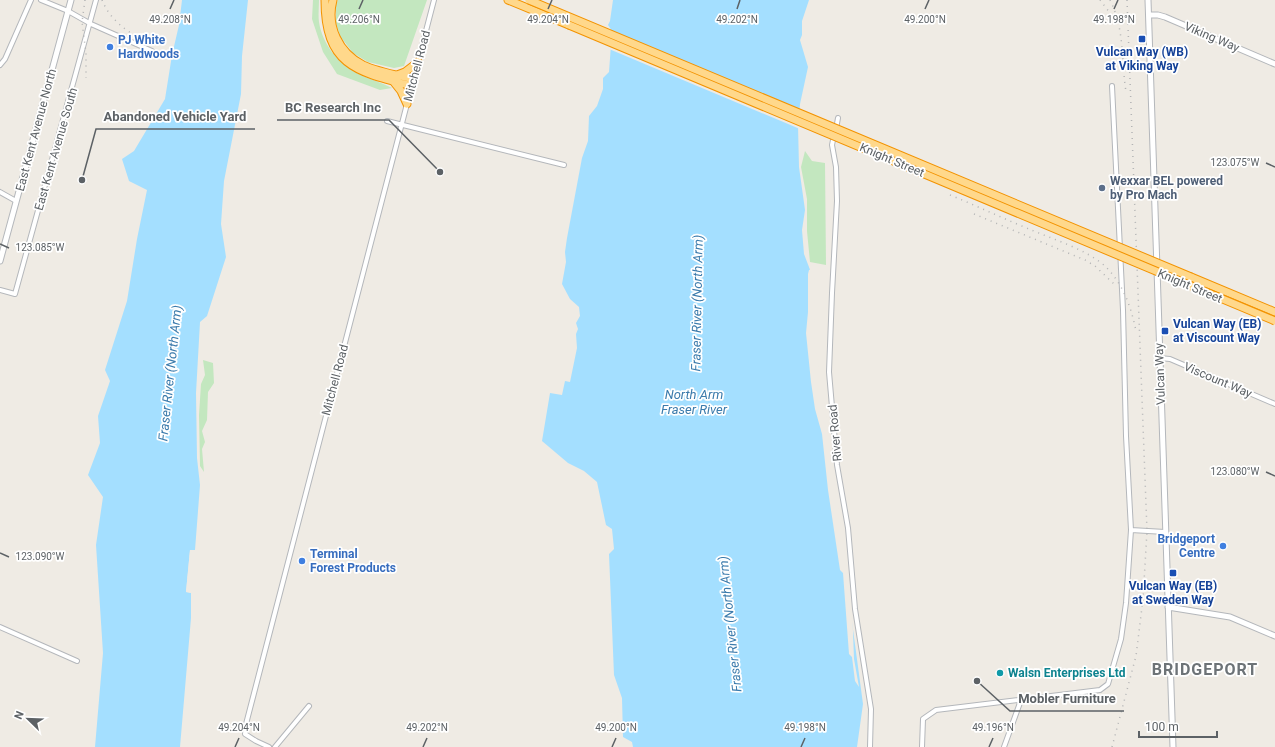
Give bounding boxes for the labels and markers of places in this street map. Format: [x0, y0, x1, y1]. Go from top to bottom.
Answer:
place label: PJ White Hardwoods [118, 33, 179, 61]
marker: Vulcan Way (WB) at Viking Way [1137, 34, 1147, 44]
marker: PJ White Hardwoods [105, 42, 115, 52]
place label: Vulcan Way (WB) at Viking Way [1096, 45, 1188, 73]
callout: BC Research Inc [277, 95, 389, 120]
callout: Abandoned Vehicle Yard [96, 104, 255, 129]
place label: Wexxar BEL powered by Pro Mach [1110, 174, 1223, 202]
marker: Wexxar BEL powered by Pro Mach [1097, 183, 1107, 193]
place label: Vulcan Way (EB) at Viscount Way [1173, 317, 1261, 345]
marker: Vulcan Way (EB) at Viscount Way [1160, 326, 1170, 336]
place label: Bridgeport Centre [1157, 532, 1216, 560]
marker: Bridgeport Centre [1218, 541, 1228, 551]
place label: Terminal Forest Products [310, 547, 396, 575]
marker: Terminal Forest Products [297, 556, 307, 566]
marker: Vulcan Way (EB) at Sweden Way [1168, 568, 1178, 578]
place label: Vulcan Way (EB) at Sweden Way [1129, 579, 1217, 607]
place label: Walsn Enterprises Ltd [1008, 666, 1126, 680]
marker: Walsn Enterprises Ltd [995, 668, 1005, 678]
callout: Mobler Furniture [1010, 686, 1124, 711]

